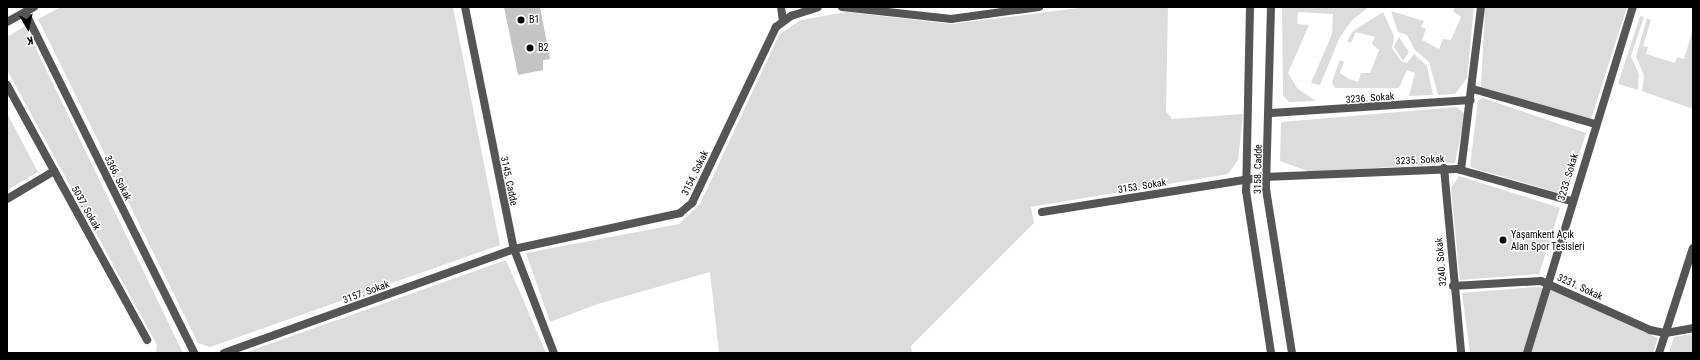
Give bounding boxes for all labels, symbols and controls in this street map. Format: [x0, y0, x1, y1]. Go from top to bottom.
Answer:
north arrow [8, 8, 48, 48]
place label: B1 [529, 14, 539, 26]
marker: B1 [516, 15, 526, 25]
text: K [26, 33, 34, 47]
place label: B2 [538, 42, 548, 54]
marker: B2 [525, 43, 535, 53]
street label: 3236. Sokak [1345, 90, 1395, 106]
street label: 3158. Cadde [1252, 144, 1264, 194]
street label: 3154. Sokak [679, 148, 711, 198]
street label: 3233. Sokak [1555, 152, 1581, 202]
street label: 3366. Sokak [102, 153, 134, 203]
street label: 3235. Sokak [1395, 153, 1445, 167]
street label: 3145. Cadde [498, 155, 520, 207]
street label: 3153. Sokak [1117, 176, 1167, 196]
street label: 5037. Sokak [69, 184, 103, 232]
place label: Yaşamkent Açık Alan Spor Tesisleri [1511, 228, 1585, 252]
marker: Yaşamkent Açık Alan Spor Tesisleri [1498, 235, 1508, 245]
street label: 3240. Sokak [1433, 237, 1449, 287]
street label: 3231. Sokak [1555, 271, 1605, 303]
street label: 3157. Sokak [341, 278, 391, 306]

